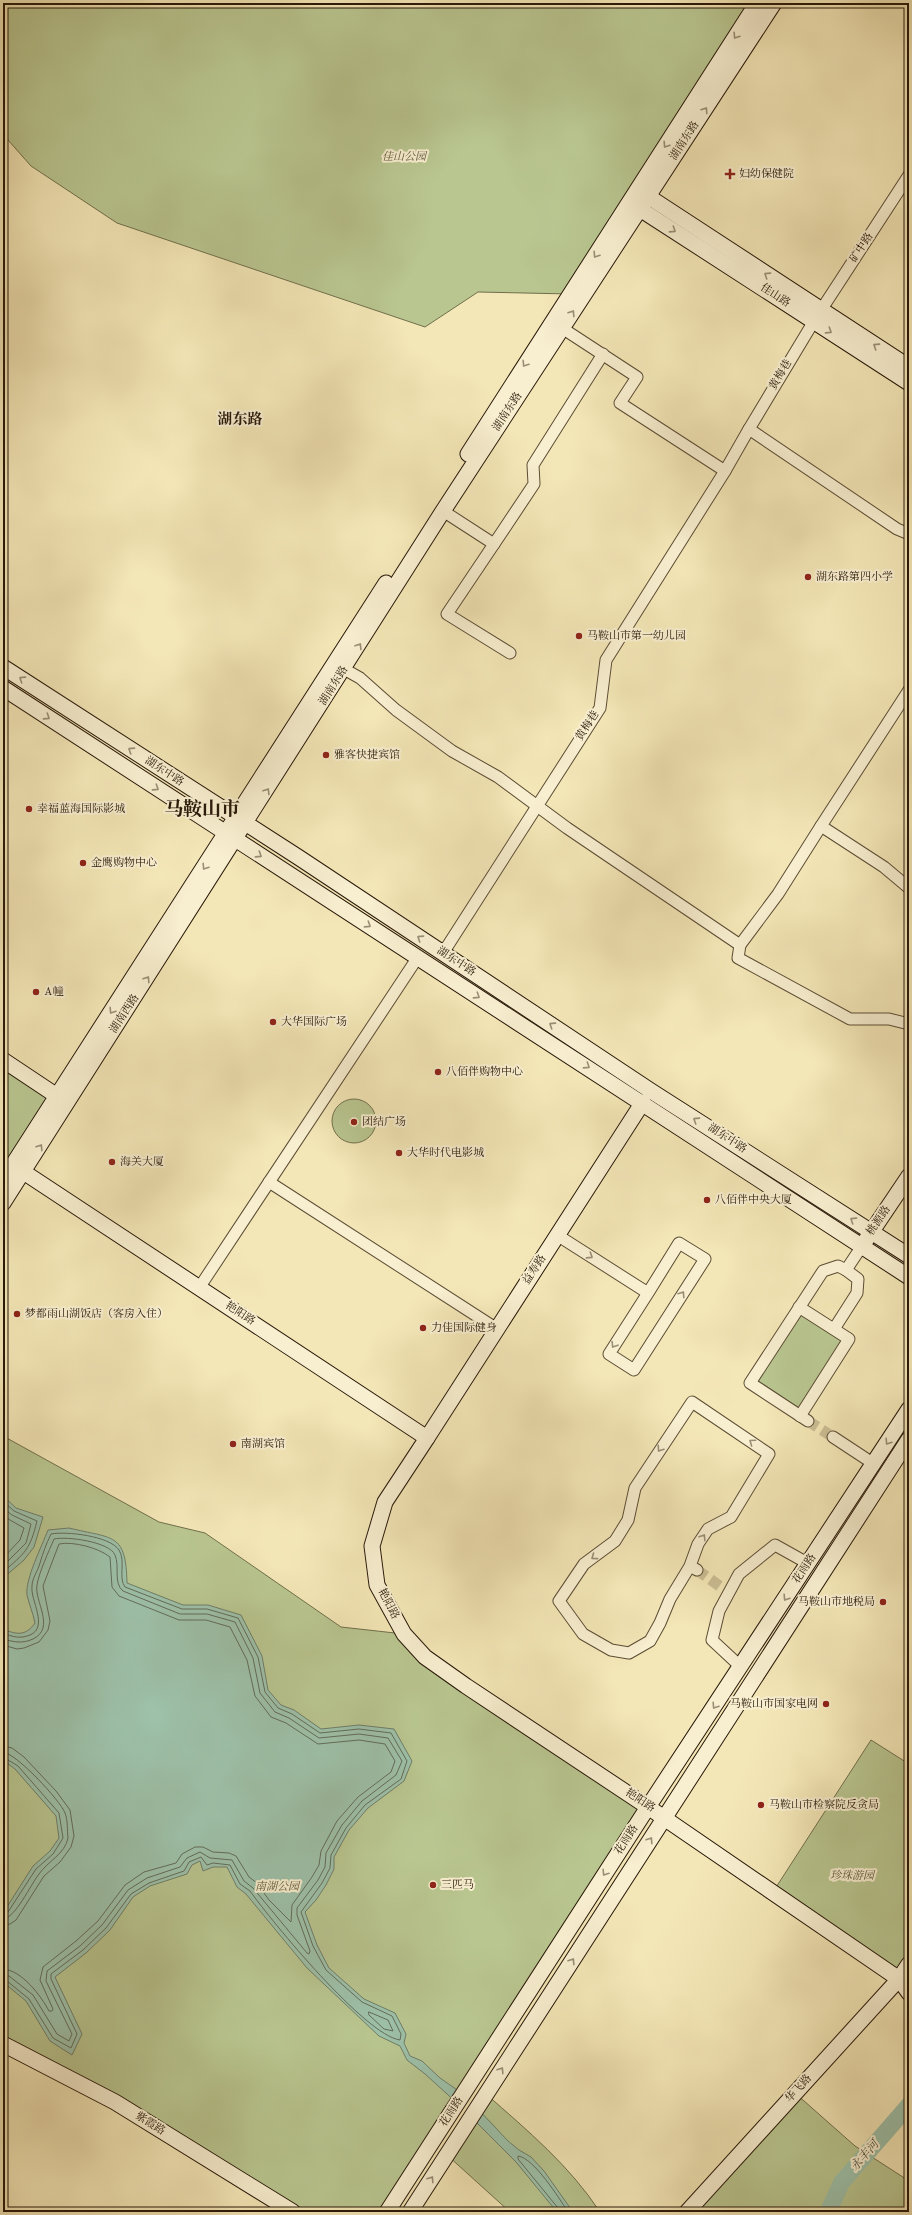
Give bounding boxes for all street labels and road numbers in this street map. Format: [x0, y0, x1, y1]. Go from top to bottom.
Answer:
street label: 湖南东路 [667, 118, 702, 162]
street label: 矿中路 [847, 230, 876, 265]
street label: 佳山路 [758, 281, 793, 310]
street label: 黄梅巷 [766, 357, 794, 392]
street label: 湖南东路 [490, 389, 525, 433]
street label: 湖南东路 [316, 663, 350, 708]
street label: 黄梅巷 [573, 708, 602, 743]
street label: 湖东中路 [143, 754, 187, 789]
street label: 湖东中路 [435, 944, 479, 979]
street label: 湖南西路 [107, 991, 142, 1035]
street label: 湖东中路 [706, 1121, 750, 1156]
street label: 桃源路 [864, 1203, 893, 1238]
street label: 益寿路 [520, 1252, 549, 1287]
street label: 艳阳路 [223, 1299, 258, 1328]
street label: 花雨路 [790, 1551, 819, 1586]
street label: 艳阳路 [376, 1586, 402, 1621]
street label: 艳阳路 [623, 1786, 658, 1815]
street label: 花雨路 [612, 1822, 641, 1857]
street label: 华飞路 [782, 2072, 814, 2105]
street label: 花雨路 [437, 2094, 466, 2129]
street label: 紫霞路 [133, 2109, 168, 2137]

